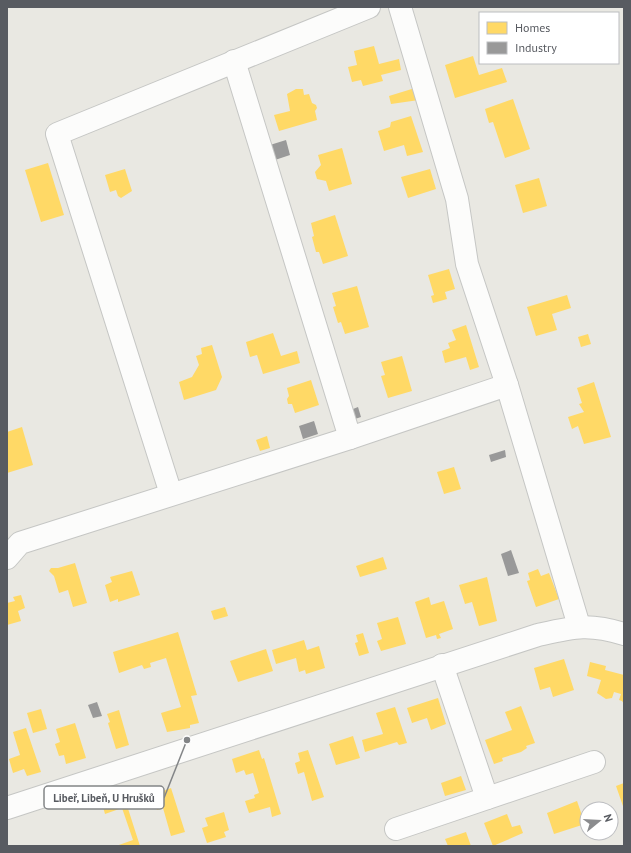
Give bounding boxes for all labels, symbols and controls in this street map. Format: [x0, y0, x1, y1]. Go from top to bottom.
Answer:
legend [479, 12, 619, 64]
text: Homes [515, 20, 550, 35]
text: Industry [515, 40, 557, 55]
callout: Libeř, Libeň, U Hrušků [44, 786, 164, 809]
text: Libeř, Libeň, U Hrušků [53, 791, 155, 805]
north arrow [579, 801, 619, 841]
text: N [601, 812, 616, 824]

